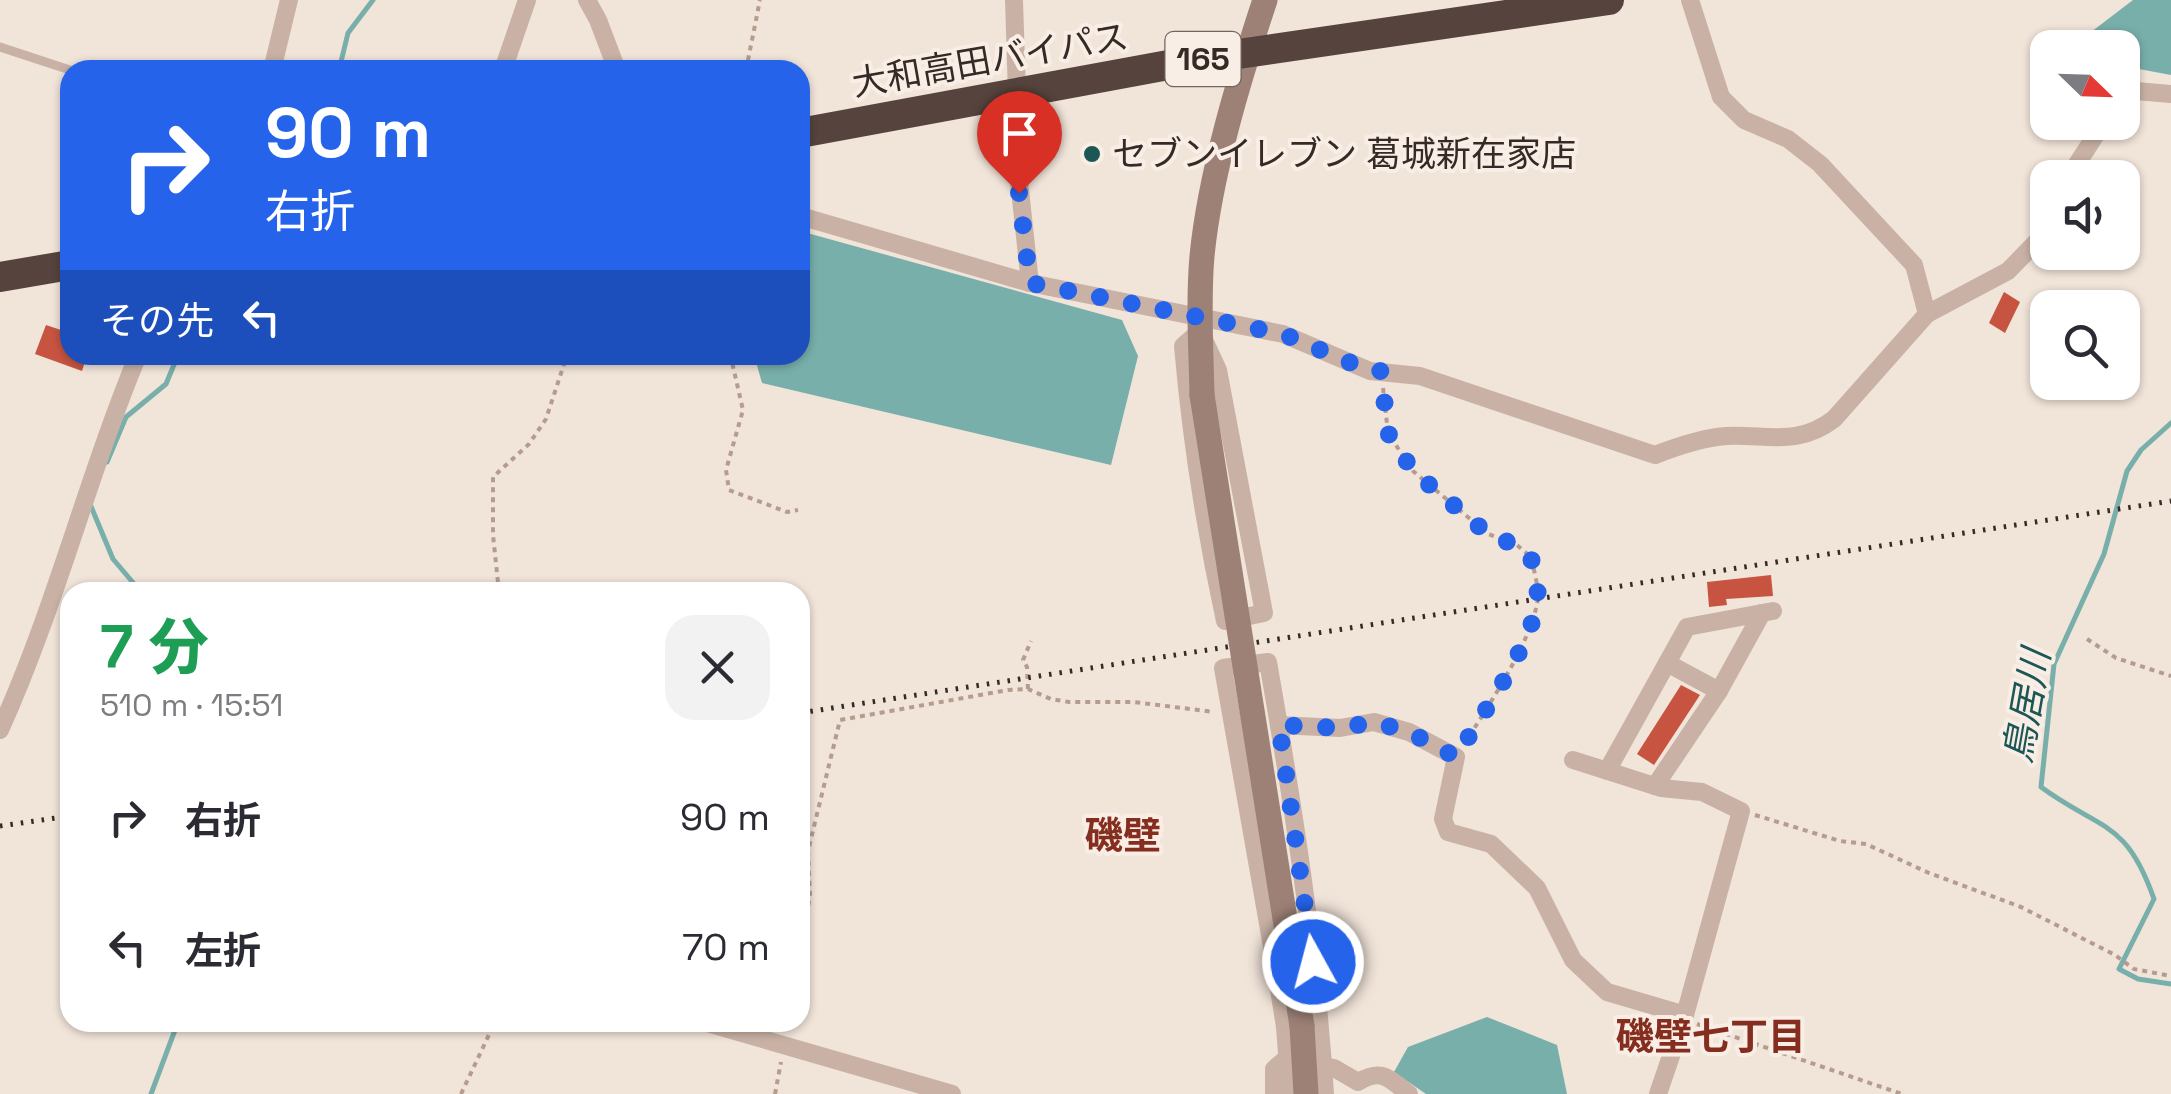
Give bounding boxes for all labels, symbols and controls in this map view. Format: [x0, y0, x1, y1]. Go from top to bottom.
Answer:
street label: 大和高田バイパス [849, 14, 1131, 106]
north arrow [2030, 30, 2140, 140]
map controls [2030, 30, 2140, 400]
road number: 165 [1166, 32, 1240, 86]
text: 90 m [265, 88, 431, 177]
pin [977, 91, 1062, 194]
icon: right [100, 100, 230, 230]
icon: arrive [992, 106, 1047, 161]
place label: セブンイレブン 葛城新在家店 [1112, 132, 1576, 176]
marker: セブンイレブン 葛城新在家店 [1081, 143, 1103, 165]
button: sound [2030, 160, 2140, 270]
text: 右折 [265, 183, 355, 240]
icon: left [234, 290, 289, 345]
button: search [2030, 290, 2140, 400]
text: その先 [100, 297, 214, 345]
text: 7 分 [100, 609, 208, 686]
button: close [665, 615, 770, 720]
water label: 鳥居川 [1993, 642, 2061, 766]
text: 510 m · 15:51 [100, 685, 284, 725]
icon: right [100, 790, 155, 845]
text: 90 m [680, 793, 770, 841]
text: 右折 [185, 797, 261, 845]
district label: 磯壁 [1085, 812, 1161, 860]
position arrow [1261, 910, 1365, 1014]
icon: left [100, 920, 155, 975]
text: 70 m [682, 923, 770, 971]
text: 左折 [185, 927, 261, 975]
district label: 磯壁七丁目 [1616, 1013, 1806, 1061]

